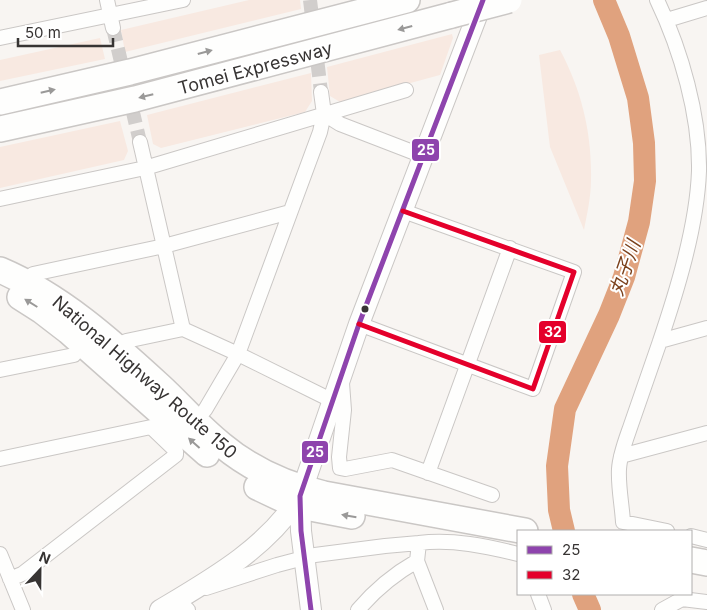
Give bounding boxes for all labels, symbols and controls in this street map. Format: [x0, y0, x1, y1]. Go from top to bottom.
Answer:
scale bar [18, 15, 112, 47]
text: 50 m [25, 23, 61, 42]
one-way arrow [397, 24, 413, 32]
street label: Tomei Expressway [175, 37, 335, 99]
one-way arrow [198, 48, 213, 56]
one-way arrow [40, 87, 55, 95]
one-way arrow [139, 92, 154, 100]
line badge: 25 [411, 138, 440, 162]
text: 25 [417, 141, 435, 158]
water label: 丸子川 [605, 235, 646, 299]
street label: National Highway Route 150 [48, 291, 242, 463]
one-way arrow [24, 299, 38, 308]
unlabelled marker [360, 304, 370, 314]
line badge: 32 [538, 320, 567, 344]
text: 32 [544, 323, 562, 340]
one-way arrow [189, 437, 201, 449]
line badge: 25 [301, 440, 329, 464]
text: 25 [306, 443, 324, 460]
one-way arrow [341, 511, 357, 519]
legend [517, 530, 692, 595]
text: 25 [562, 540, 580, 559]
north arrow [15, 545, 65, 595]
text: N [37, 548, 53, 567]
text: 32 [562, 565, 580, 584]

